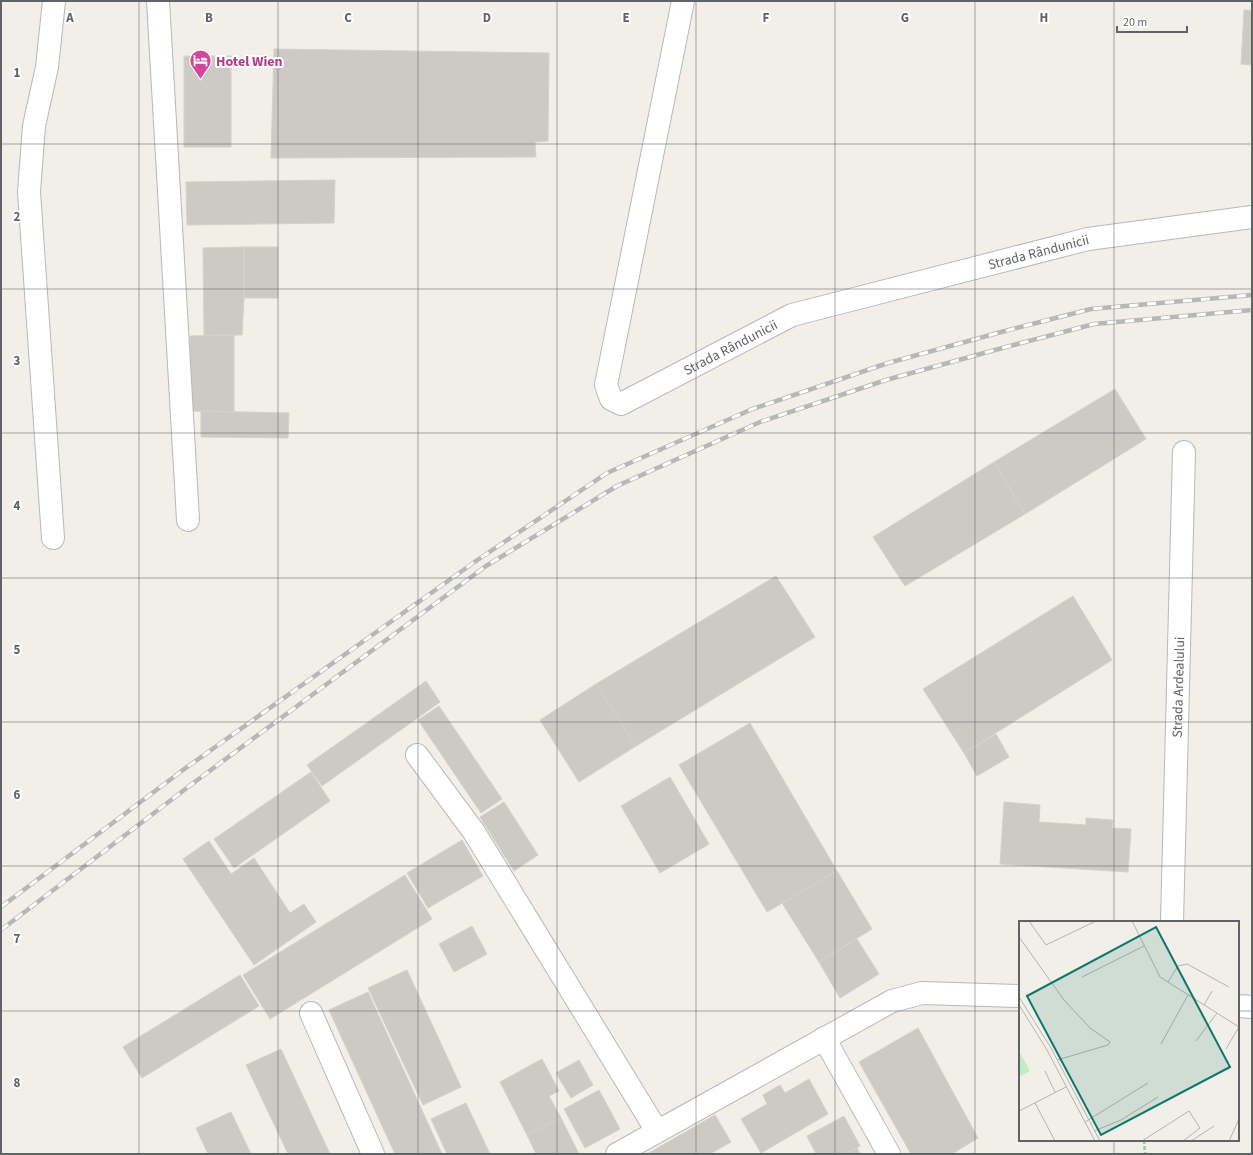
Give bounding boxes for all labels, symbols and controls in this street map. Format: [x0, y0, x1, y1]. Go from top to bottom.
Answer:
scale bar [1117, 8, 1187, 34]
text: A [65, 9, 74, 27]
text: B [205, 9, 213, 27]
text: C [344, 9, 352, 27]
text: D [483, 9, 491, 27]
text: E [622, 9, 630, 27]
text: F [763, 9, 770, 27]
text: G [901, 9, 909, 27]
text: H [1040, 9, 1048, 27]
text: 20 m [1123, 14, 1147, 31]
hotel icon: Hotel Wien [187, 48, 213, 81]
place label: Hotel Wien [216, 52, 283, 72]
text: 1 [14, 64, 21, 82]
text: 2 [14, 208, 21, 226]
street label: Strada Rândunicii [986, 230, 1091, 275]
street label: Strada Rândunicii [680, 315, 781, 381]
text: 3 [14, 352, 21, 370]
text: 4 [14, 497, 21, 515]
street label: Strada Ardealului [1168, 636, 1190, 738]
text: 5 [14, 641, 21, 659]
text: 6 [14, 786, 21, 804]
inset map [1019, 921, 1239, 1141]
text: 7 [14, 930, 21, 948]
text: 8 [14, 1074, 21, 1092]

